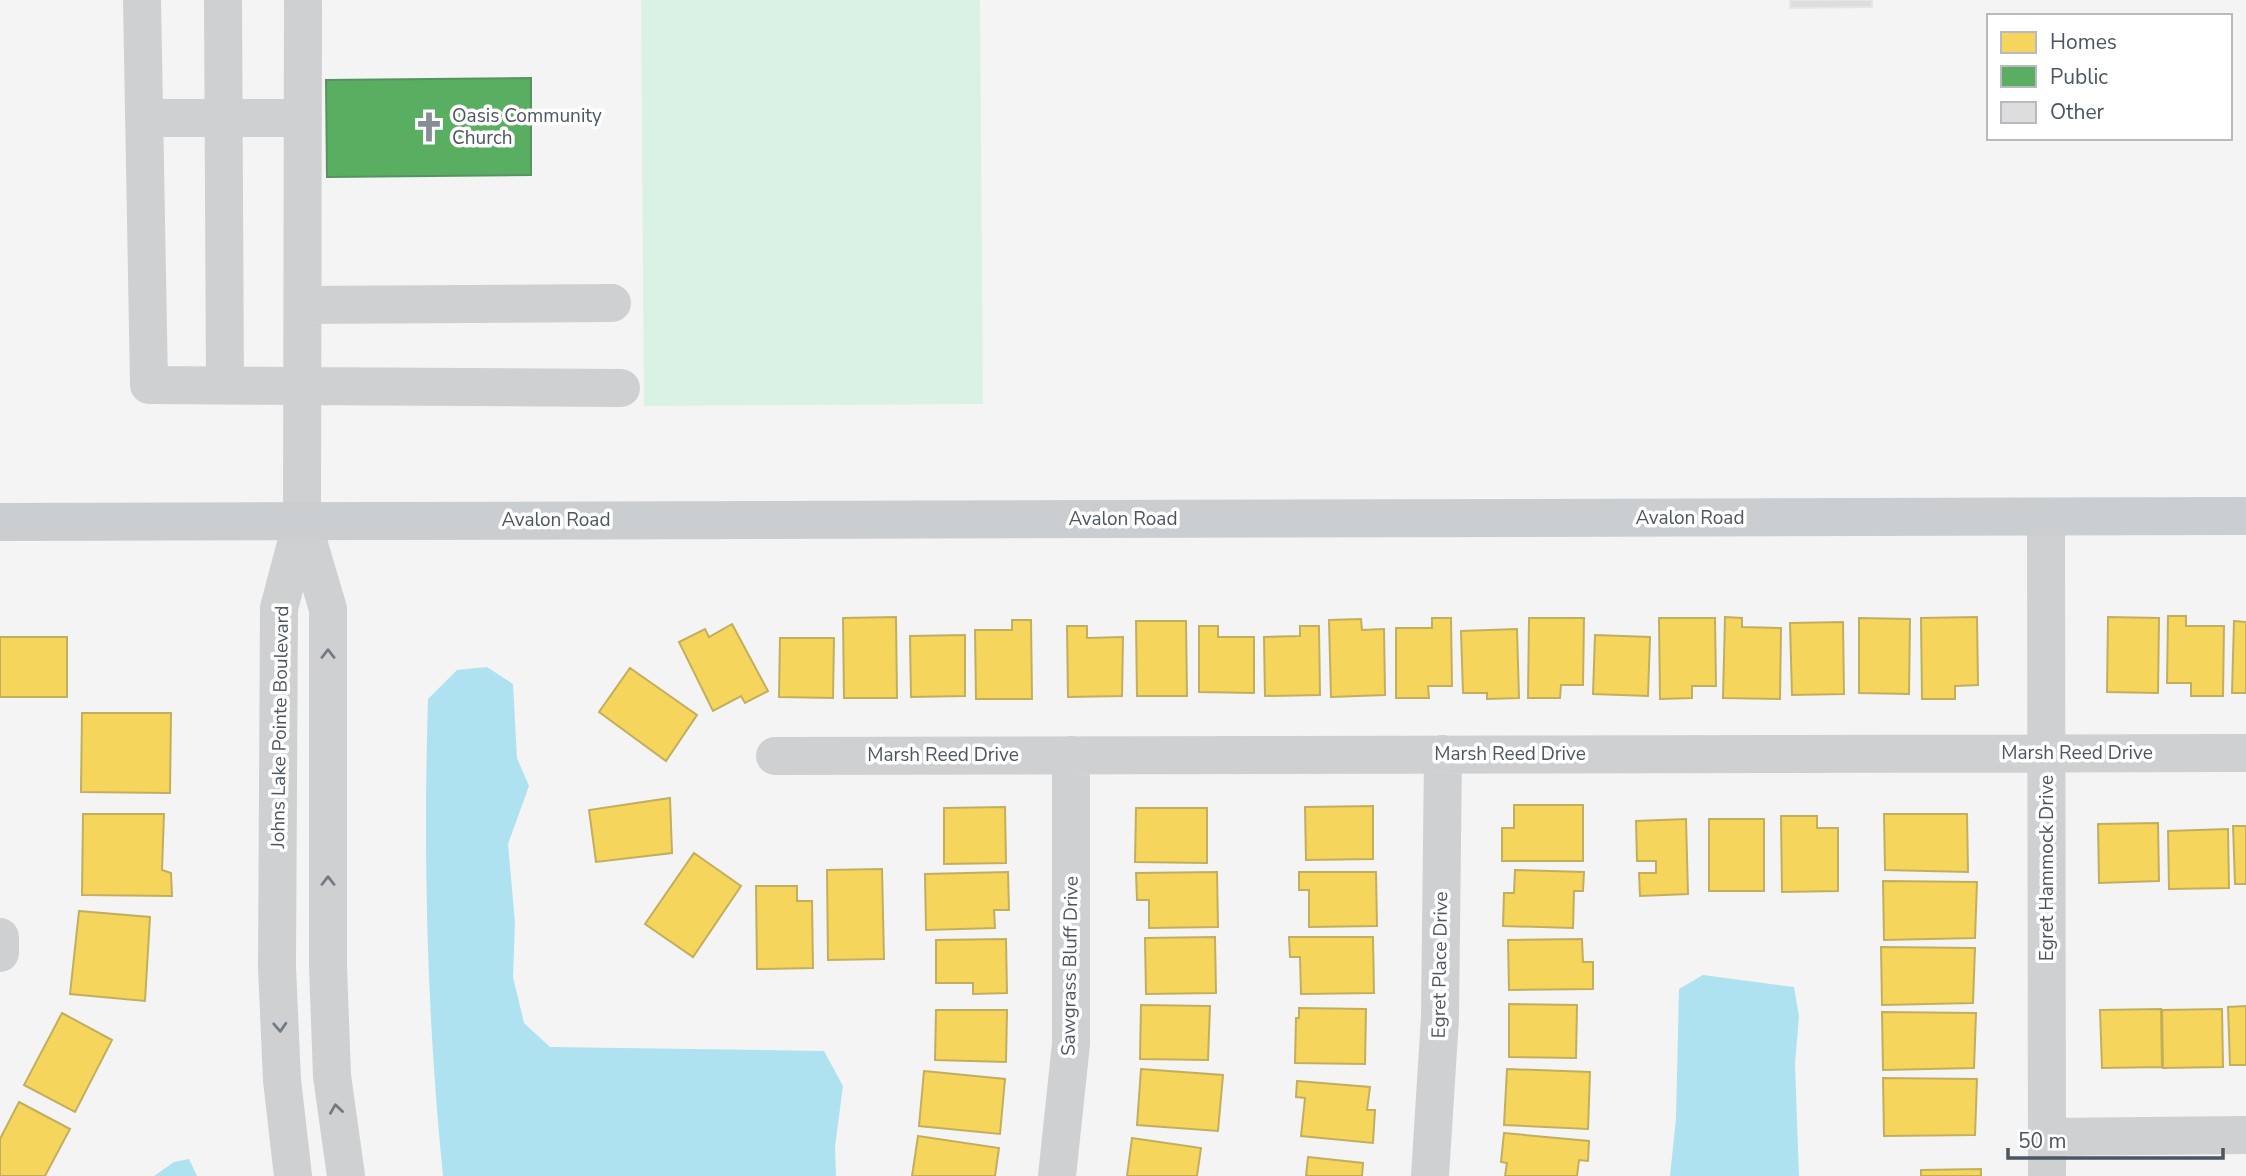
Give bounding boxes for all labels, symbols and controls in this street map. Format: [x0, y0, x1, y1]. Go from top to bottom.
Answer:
legend [1987, 14, 2232, 140]
text: Homes [2050, 28, 2117, 56]
text: Public [2050, 63, 2108, 91]
text: Other [2050, 98, 2105, 126]
place label: Oasis Community Church [452, 103, 602, 151]
church icon: Oasis Community Church [412, 110, 446, 144]
street label: Avalon Road [1636, 505, 1745, 531]
street label: Avalon Road [1069, 506, 1178, 532]
street label: Avalon Road [502, 507, 611, 533]
street label: Johns Lake Pointe Boulevard [265, 605, 295, 850]
one-way arrow [320, 648, 336, 659]
street label: Marsh Reed Drive [2001, 740, 2153, 766]
street label: Marsh Reed Drive [1434, 741, 1586, 767]
street label: Marsh Reed Drive [867, 742, 1019, 768]
street label: Egret Hammock Drive [2034, 775, 2060, 961]
one-way arrow [320, 876, 336, 886]
street label: Sawgrass Bluff Drive [1055, 876, 1085, 1056]
street label: Egret Place Drive [1426, 891, 1454, 1039]
one-way arrow [272, 1022, 287, 1033]
one-way arrow [329, 1103, 344, 1114]
scale bar [2008, 1116, 2223, 1160]
text: 50 m [2018, 1127, 2067, 1155]

